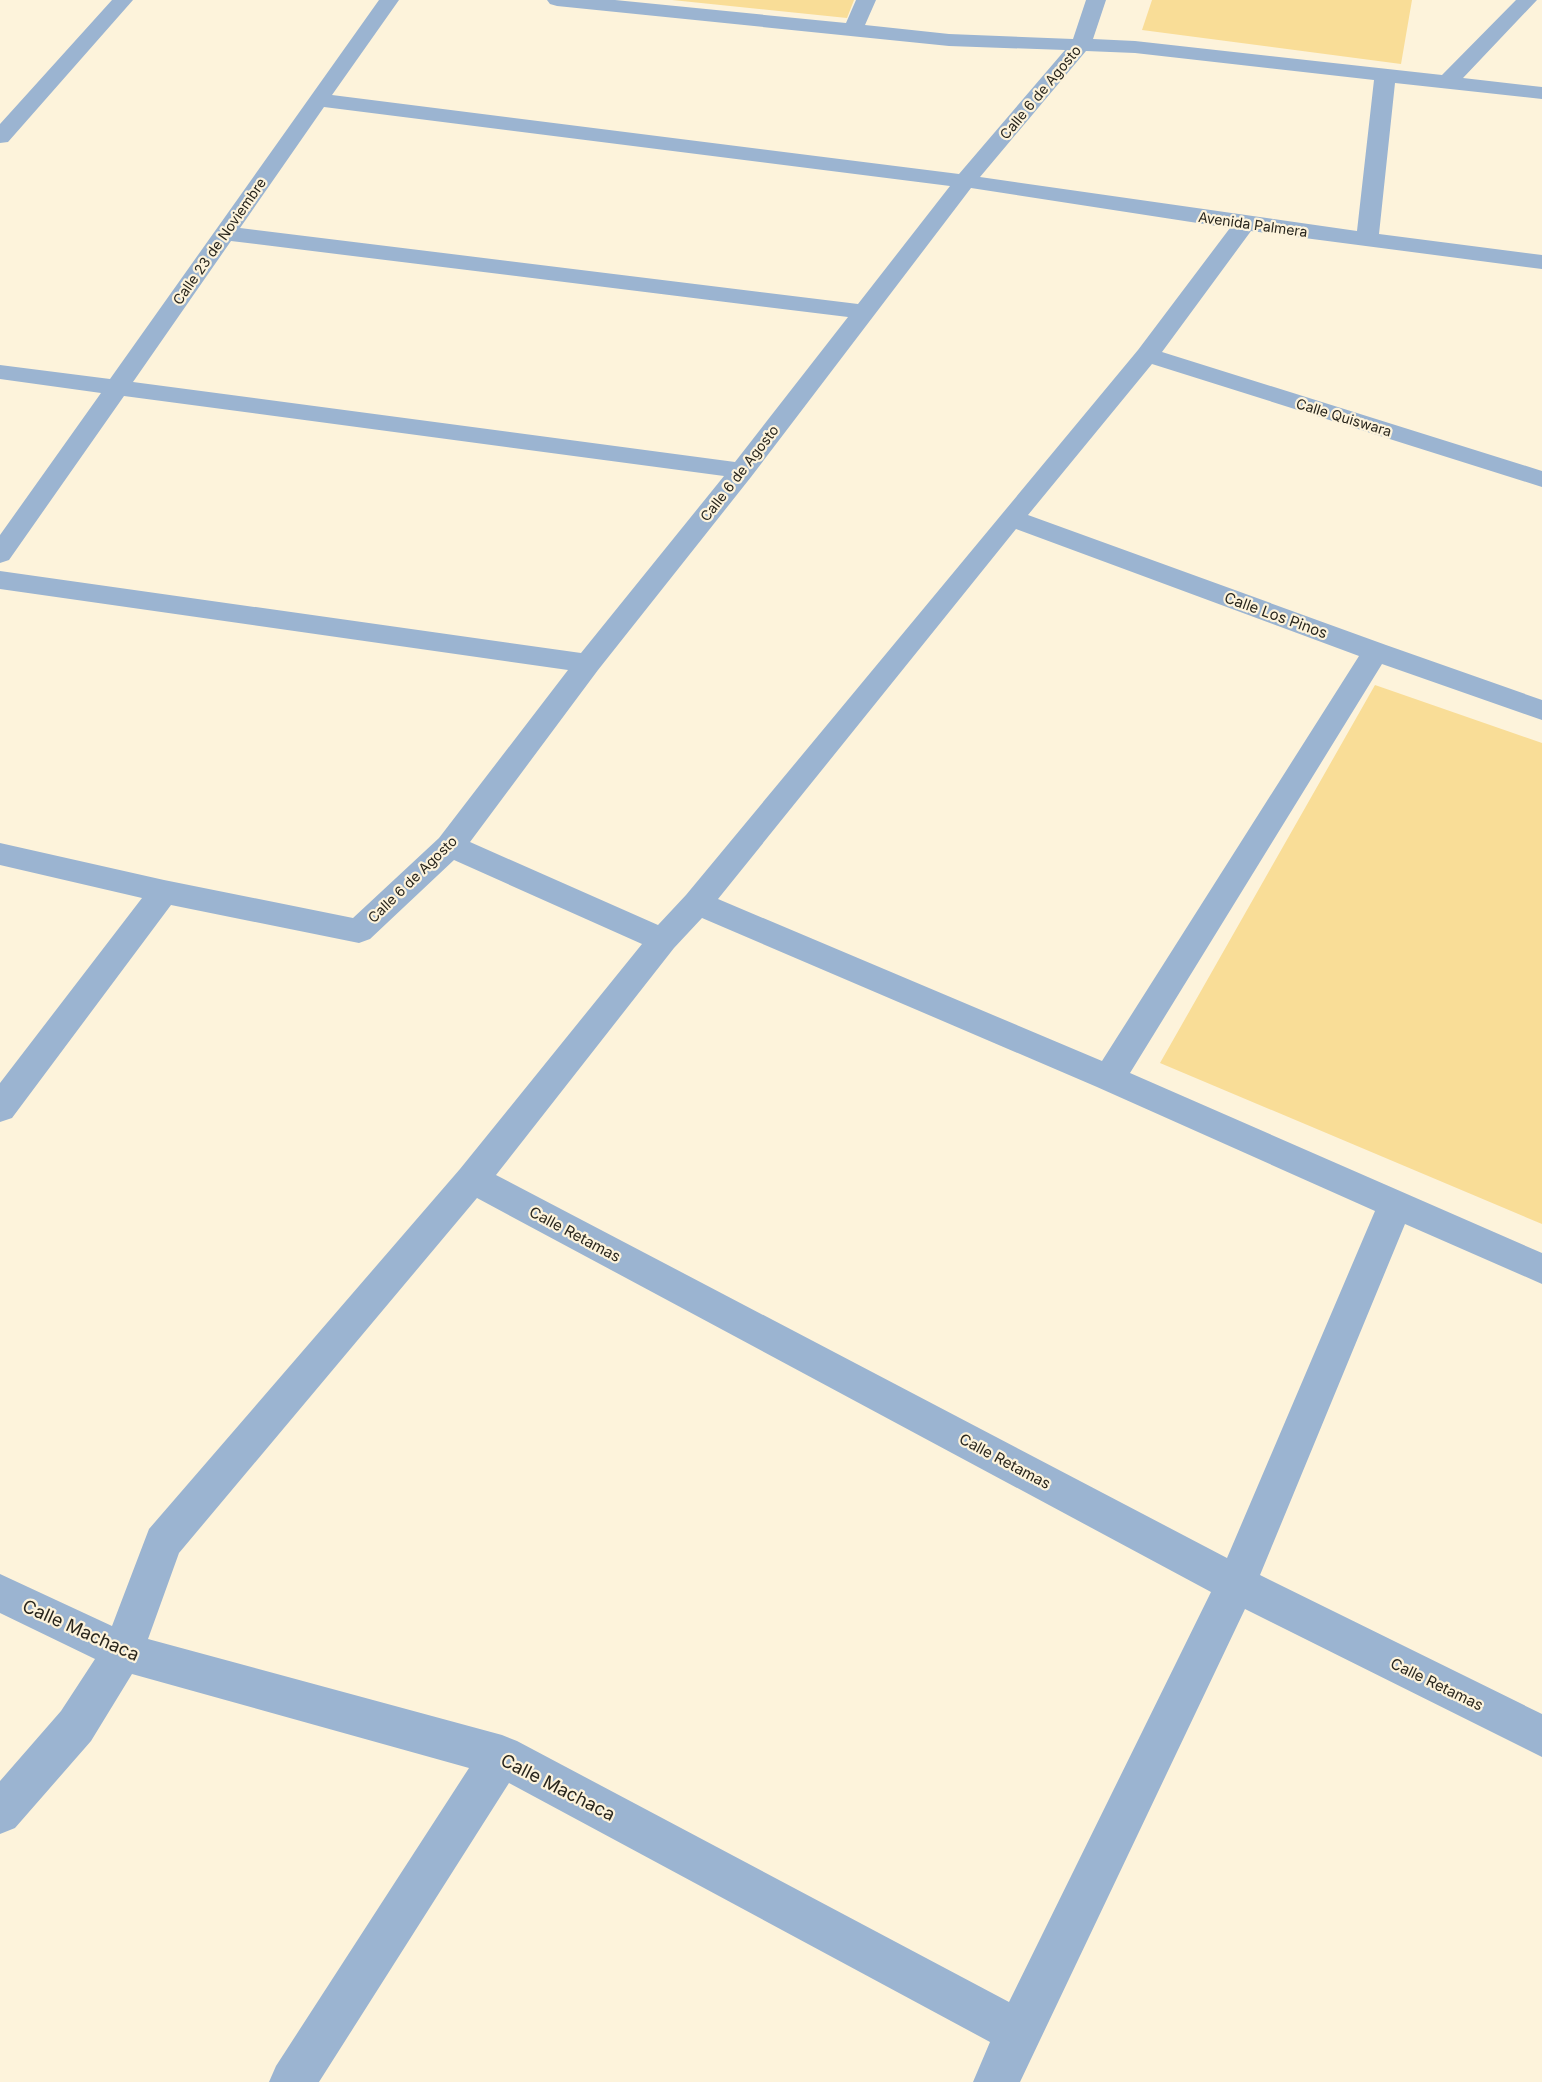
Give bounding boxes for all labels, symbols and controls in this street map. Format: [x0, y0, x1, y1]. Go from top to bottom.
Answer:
street label: Calle 6 de Agosto [996, 42, 1084, 142]
street label: Calle 23 de Noviembre [169, 174, 269, 308]
street label: Avenida Palmera [1197, 208, 1309, 240]
street label: Calle Quiswara [1294, 394, 1394, 440]
street label: Calle 6 de Agosto [696, 422, 782, 524]
street label: Calle Los Pinos [1222, 588, 1330, 642]
street label: Calle 6 de Agosto [364, 832, 460, 926]
street label: Calle Retamas [526, 1202, 624, 1266]
street label: Calle Retamas [956, 1429, 1054, 1493]
street label: Calle Machaca [19, 1595, 143, 1665]
street label: Calle Retamas [1388, 1653, 1486, 1715]
street label: Calle Machaca [497, 1749, 619, 1825]

